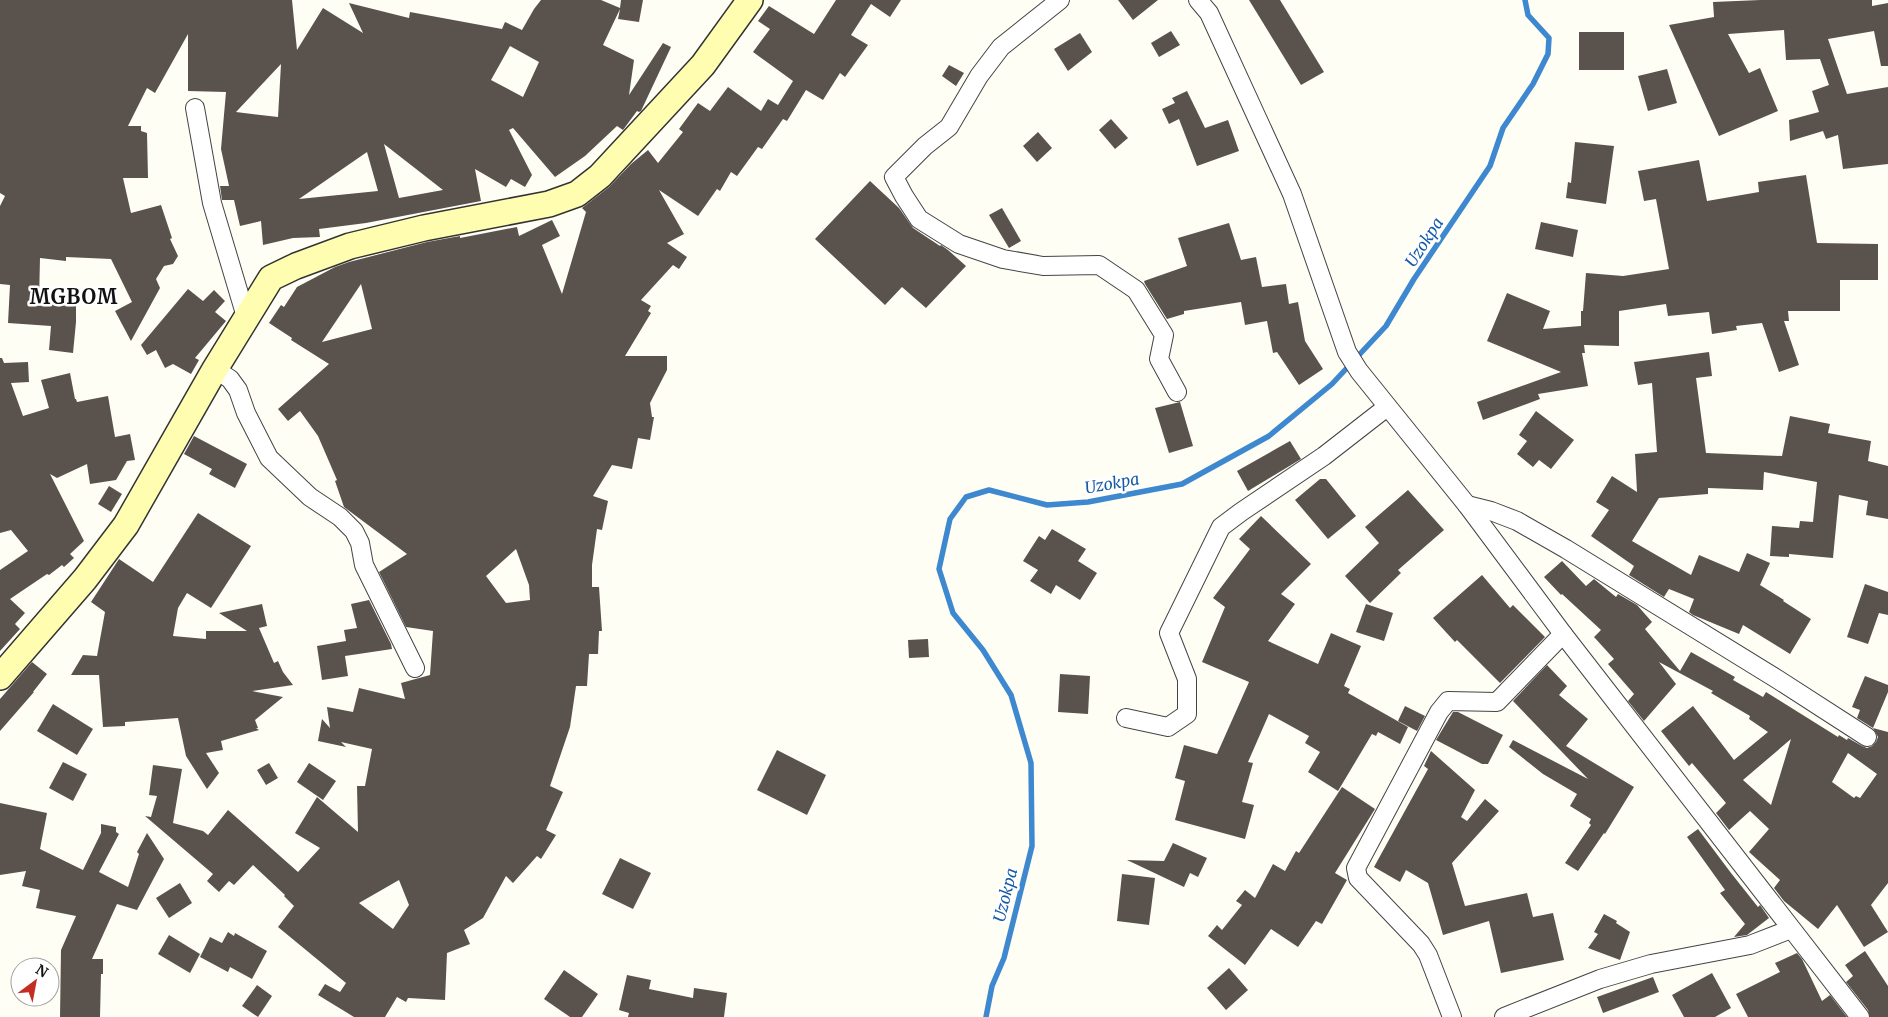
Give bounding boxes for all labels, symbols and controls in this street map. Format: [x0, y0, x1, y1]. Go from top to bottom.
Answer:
water label: Uzokpa [1401, 214, 1447, 270]
district label: MGBOM [30, 284, 118, 309]
water label: Uzokpa [1083, 468, 1141, 498]
water label: Uzokpa [989, 866, 1021, 924]
north arrow [10, 957, 60, 1007]
text: N [32, 960, 51, 982]

